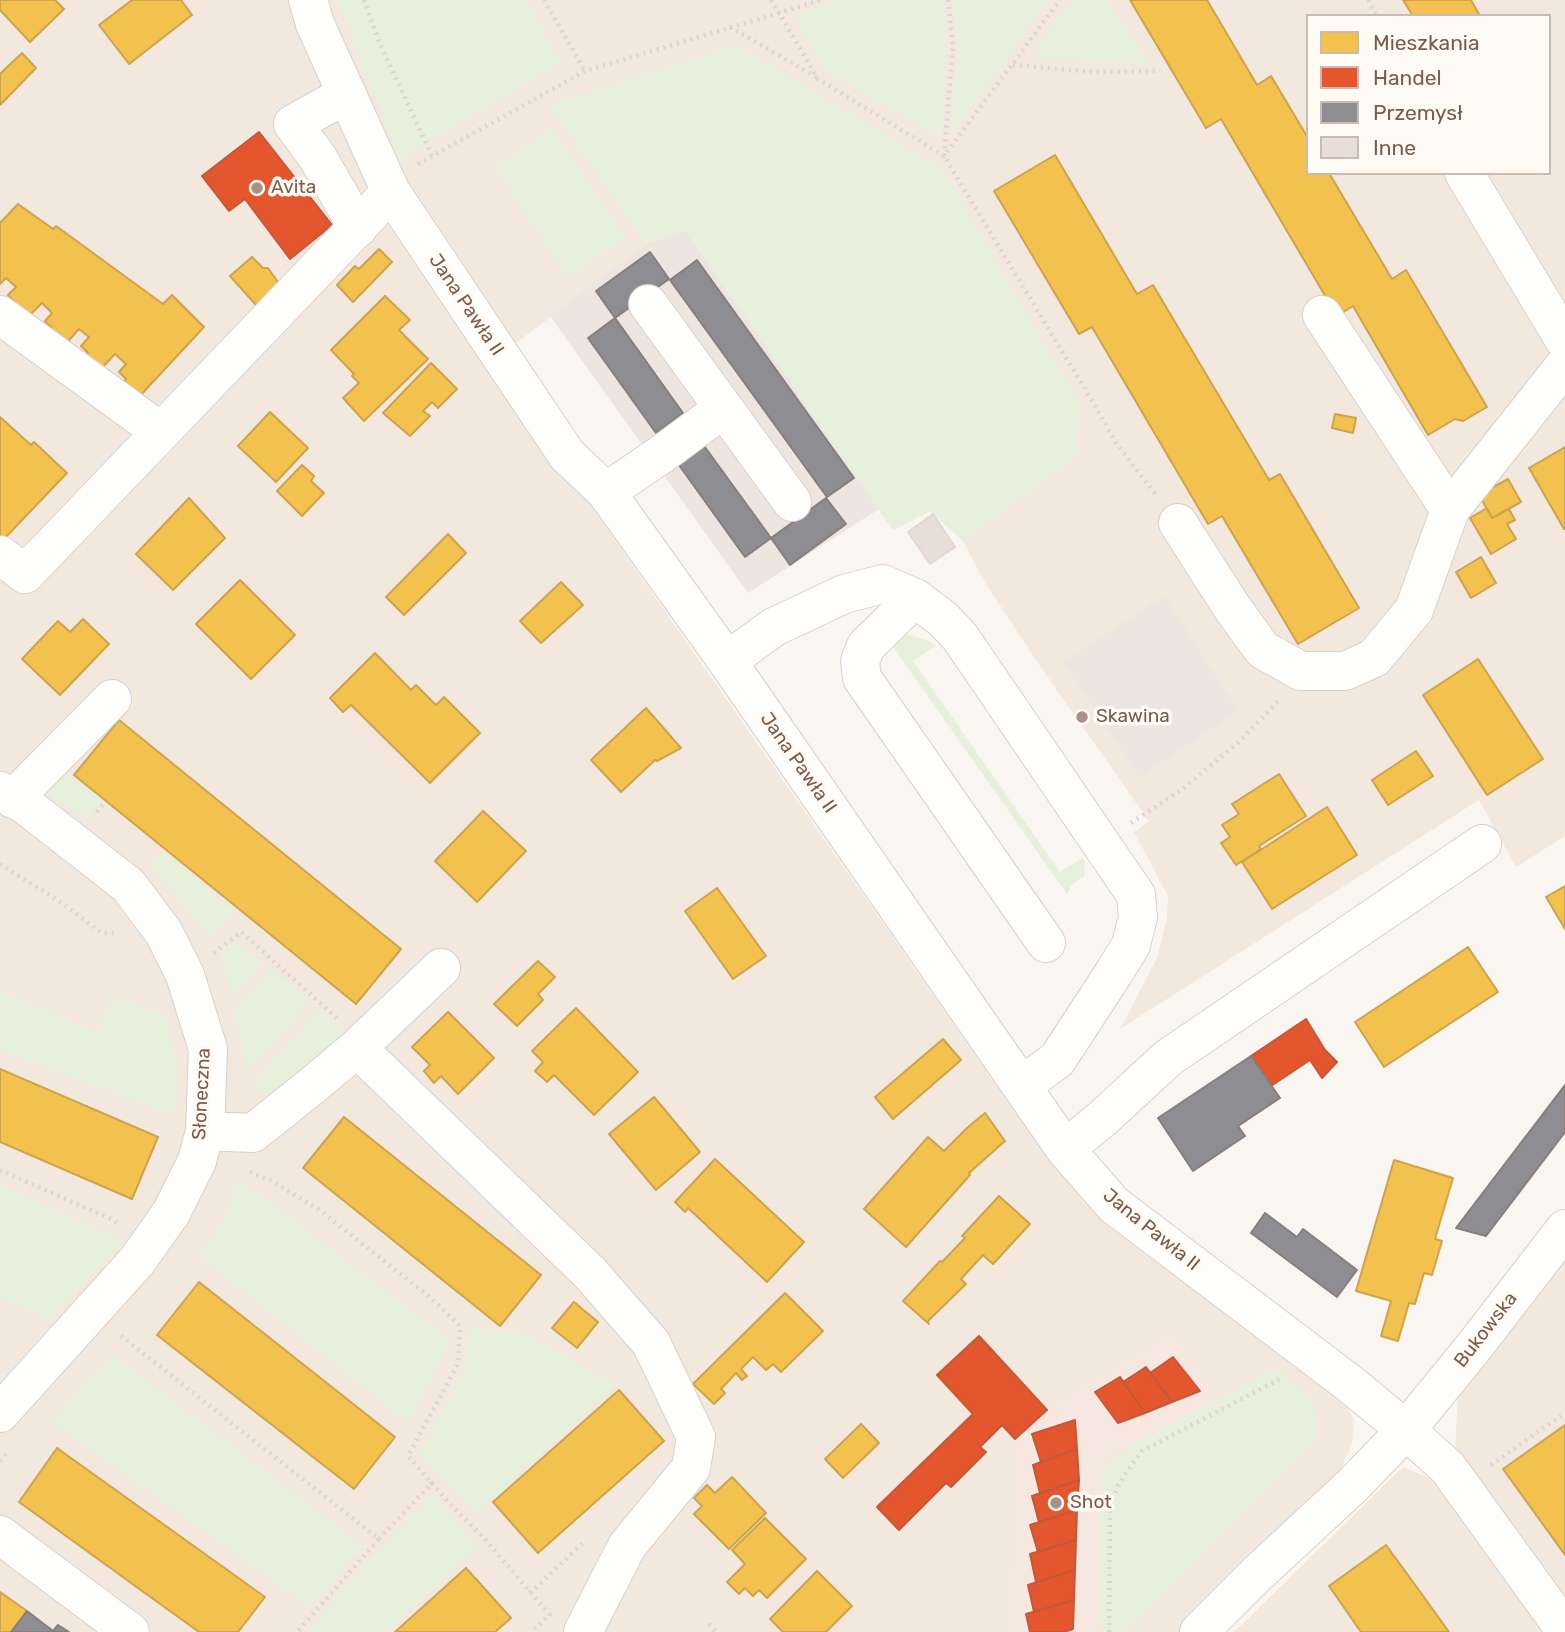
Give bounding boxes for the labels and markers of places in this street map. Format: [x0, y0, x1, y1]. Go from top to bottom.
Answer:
place label: Avita [271, 177, 316, 199]
marker: Avita [249, 180, 265, 196]
place label: Skawina [1096, 706, 1170, 728]
marker: Skawina [1074, 709, 1090, 725]
place label: Shot [1070, 1492, 1112, 1514]
marker: Shot [1048, 1495, 1064, 1511]

